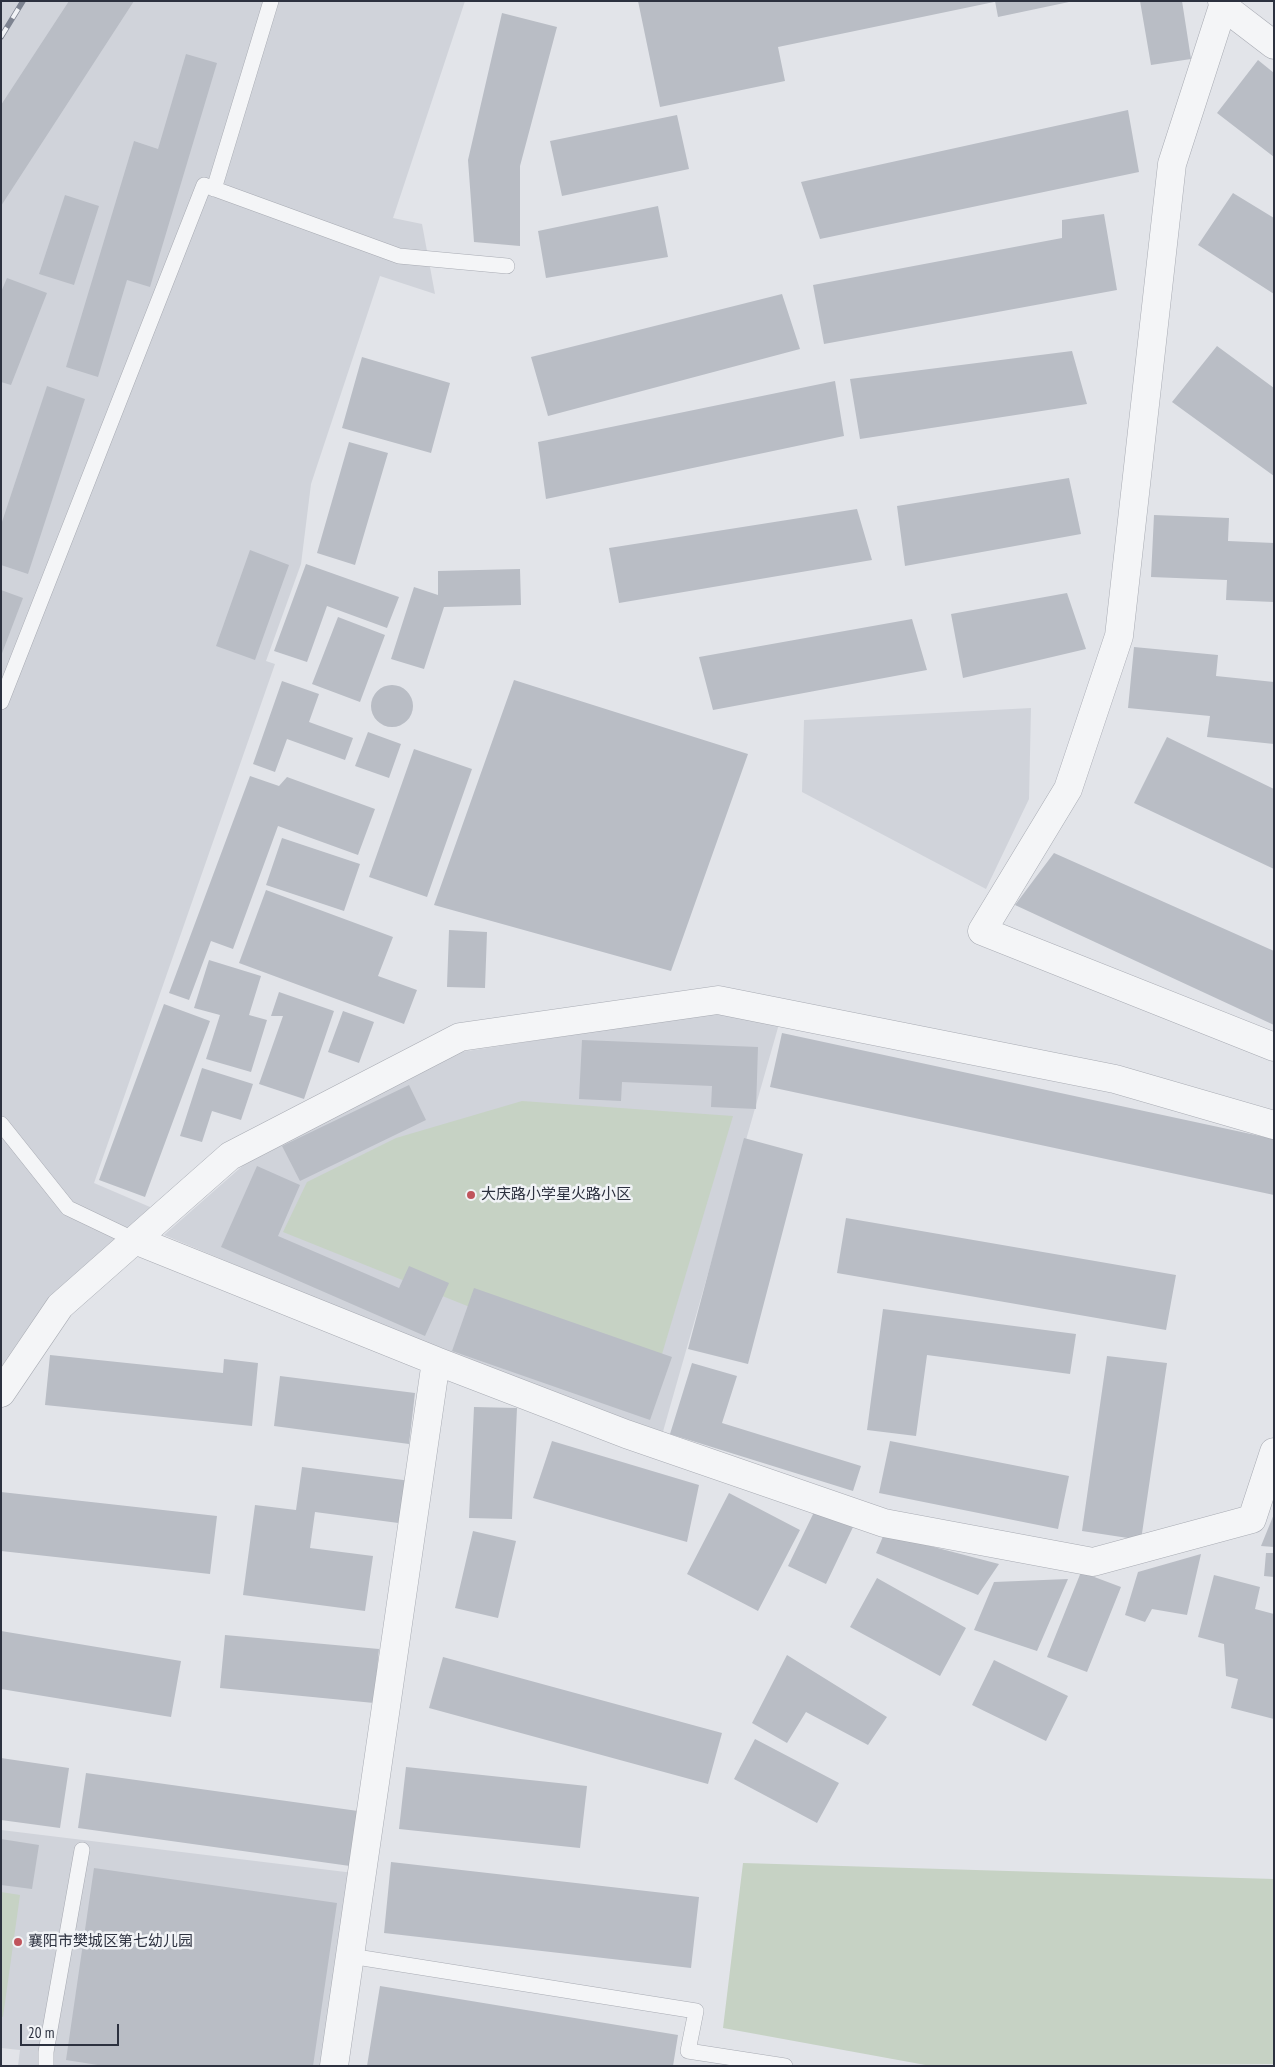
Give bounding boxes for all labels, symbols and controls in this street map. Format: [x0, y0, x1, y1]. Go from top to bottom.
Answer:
place label: 大庆路小学星火路小区 [481, 1186, 631, 1204]
marker: 大庆路小学星火路小区 [465, 1189, 477, 1201]
place label: 襄阳市樊城区第七幼儿园 [28, 1933, 193, 1951]
marker: 襄阳市樊城区第七幼儿园 [12, 1936, 24, 1948]
scale bar [22, 2014, 121, 2046]
text: 20 m [28, 2023, 54, 2042]

